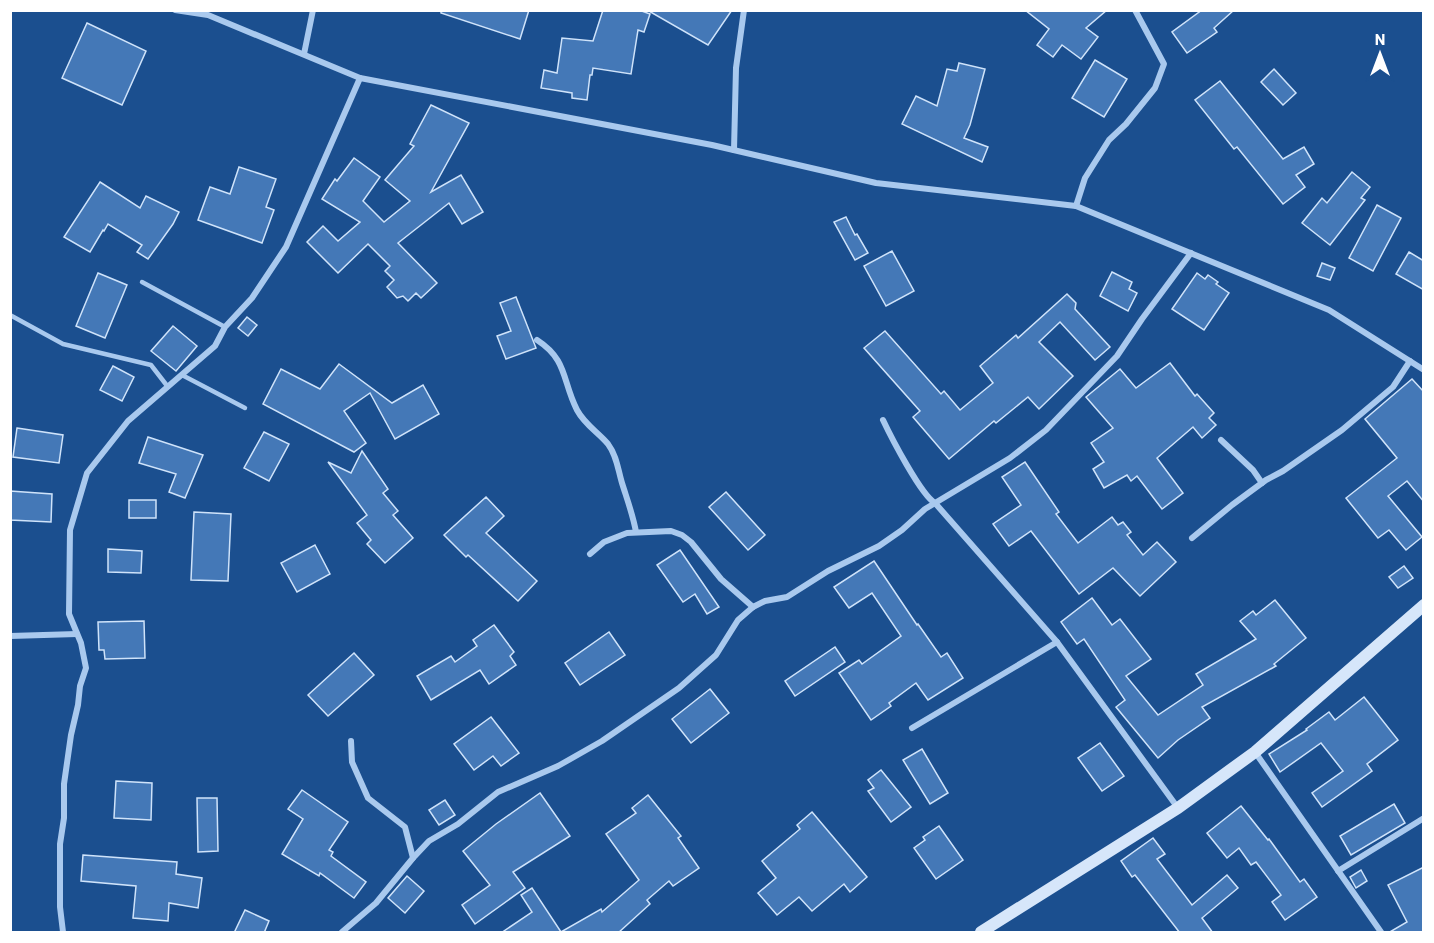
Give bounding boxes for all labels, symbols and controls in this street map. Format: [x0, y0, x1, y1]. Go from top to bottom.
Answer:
north arrow [1350, 24, 1410, 84]
text: N [1375, 29, 1385, 48]

